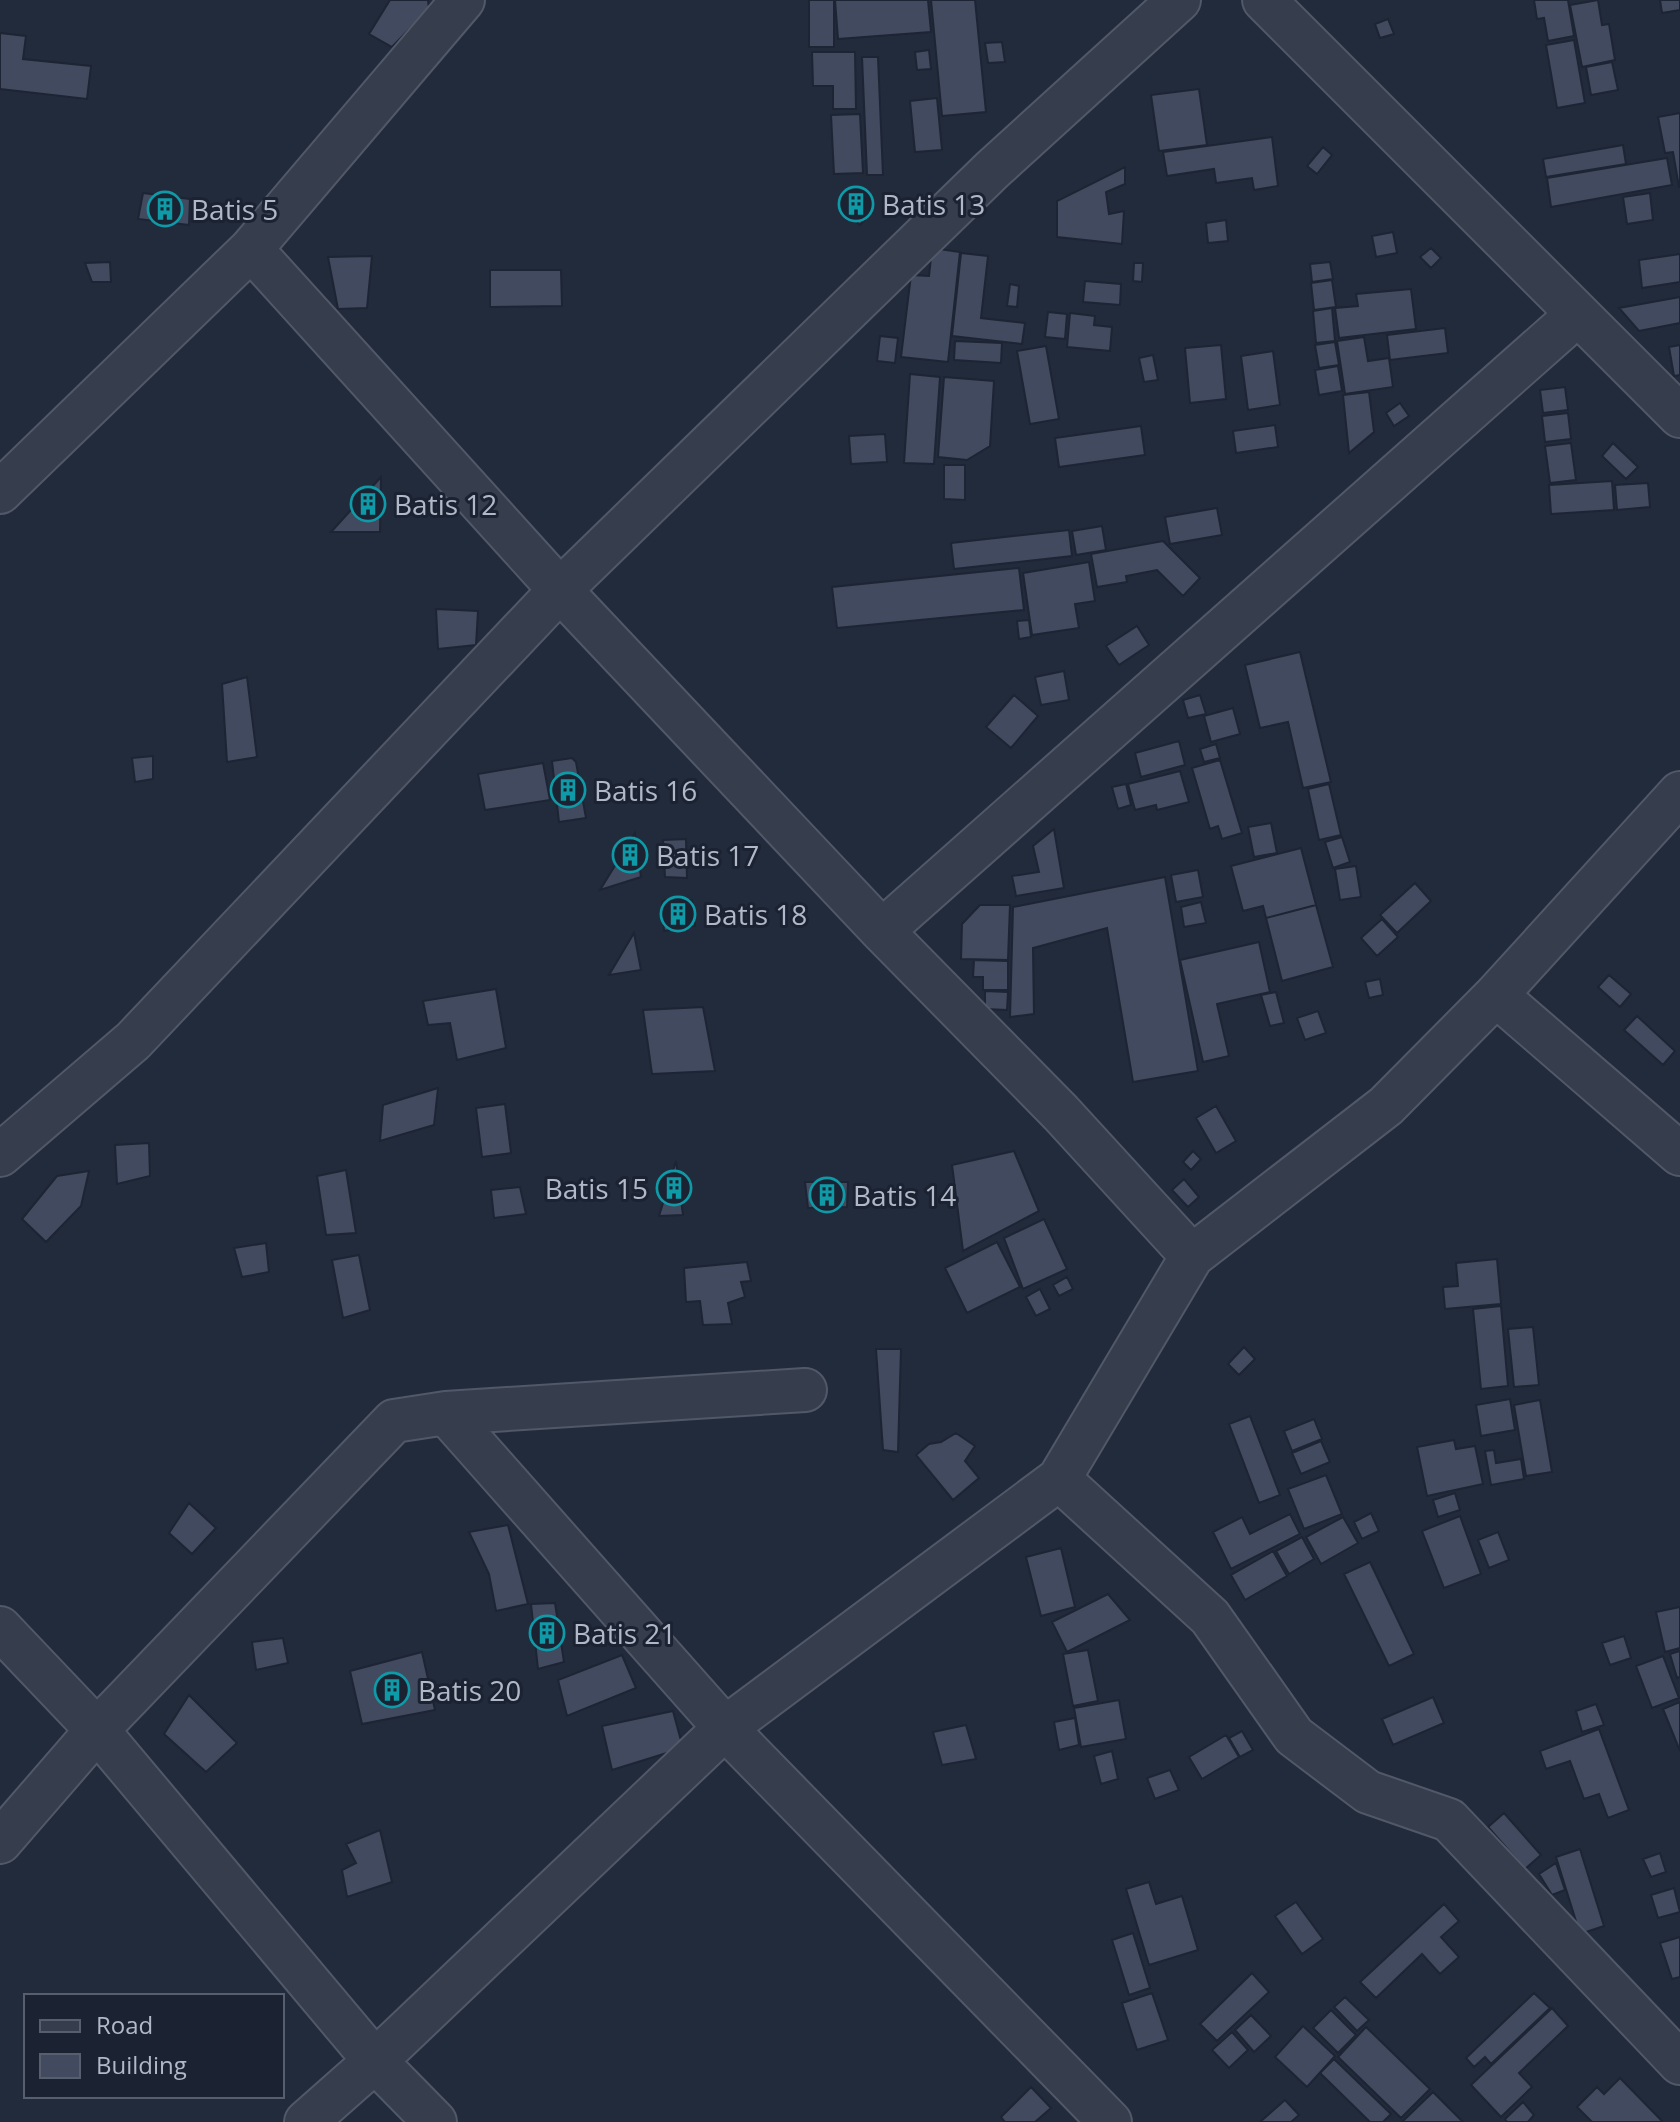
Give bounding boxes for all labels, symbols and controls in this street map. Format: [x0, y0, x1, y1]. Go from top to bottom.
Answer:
building icon: Batis 13 [837, 185, 875, 223]
place label: Batis 13 [882, 185, 985, 223]
building icon: Batis 5 [146, 190, 184, 228]
place label: Batis 5 [191, 190, 278, 228]
building icon: Batis 12 [349, 485, 387, 523]
place label: Batis 12 [394, 485, 497, 523]
building icon: Batis 16 [549, 771, 587, 809]
place label: Batis 16 [594, 771, 697, 809]
building icon: Batis 17 [611, 836, 649, 874]
place label: Batis 17 [656, 836, 759, 874]
building icon: Batis 18 [659, 895, 697, 933]
place label: Batis 18 [704, 895, 807, 933]
place label: Batis 15 [545, 1169, 648, 1207]
building icon: Batis 15 [655, 1169, 693, 1207]
building icon: Batis 14 [808, 1176, 846, 1214]
place label: Batis 14 [853, 1176, 956, 1214]
building icon: Batis 21 [528, 1614, 566, 1652]
place label: Batis 21 [573, 1614, 676, 1652]
building icon: Batis 20 [373, 1671, 411, 1709]
place label: Batis 20 [418, 1671, 521, 1709]
legend [24, 1994, 284, 2098]
text: Road [96, 2008, 153, 2041]
text: Building [96, 2048, 187, 2081]

